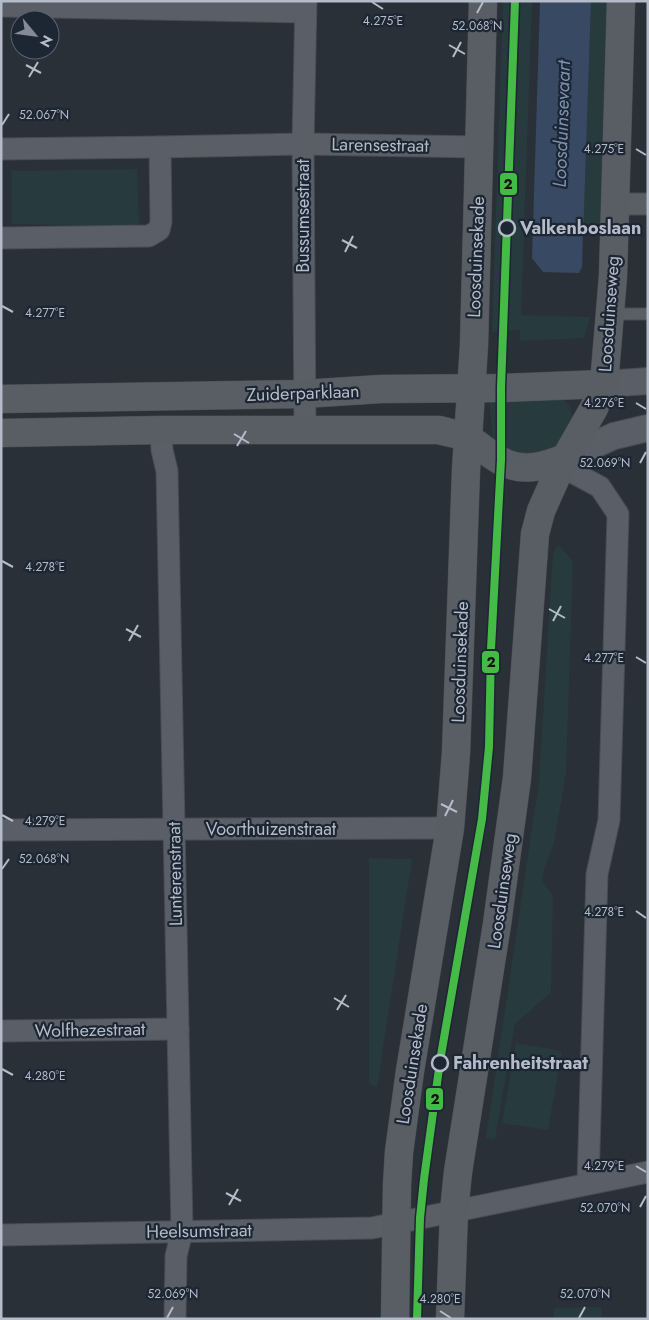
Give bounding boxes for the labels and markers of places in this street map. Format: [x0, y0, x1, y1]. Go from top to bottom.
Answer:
place label: Valkenboslaan [519, 215, 641, 241]
marker: Valkenboslaan [498, 219, 516, 237]
place label: Fahrenheitstraat [453, 1050, 588, 1076]
marker: Fahrenheitstraat [431, 1054, 449, 1072]

